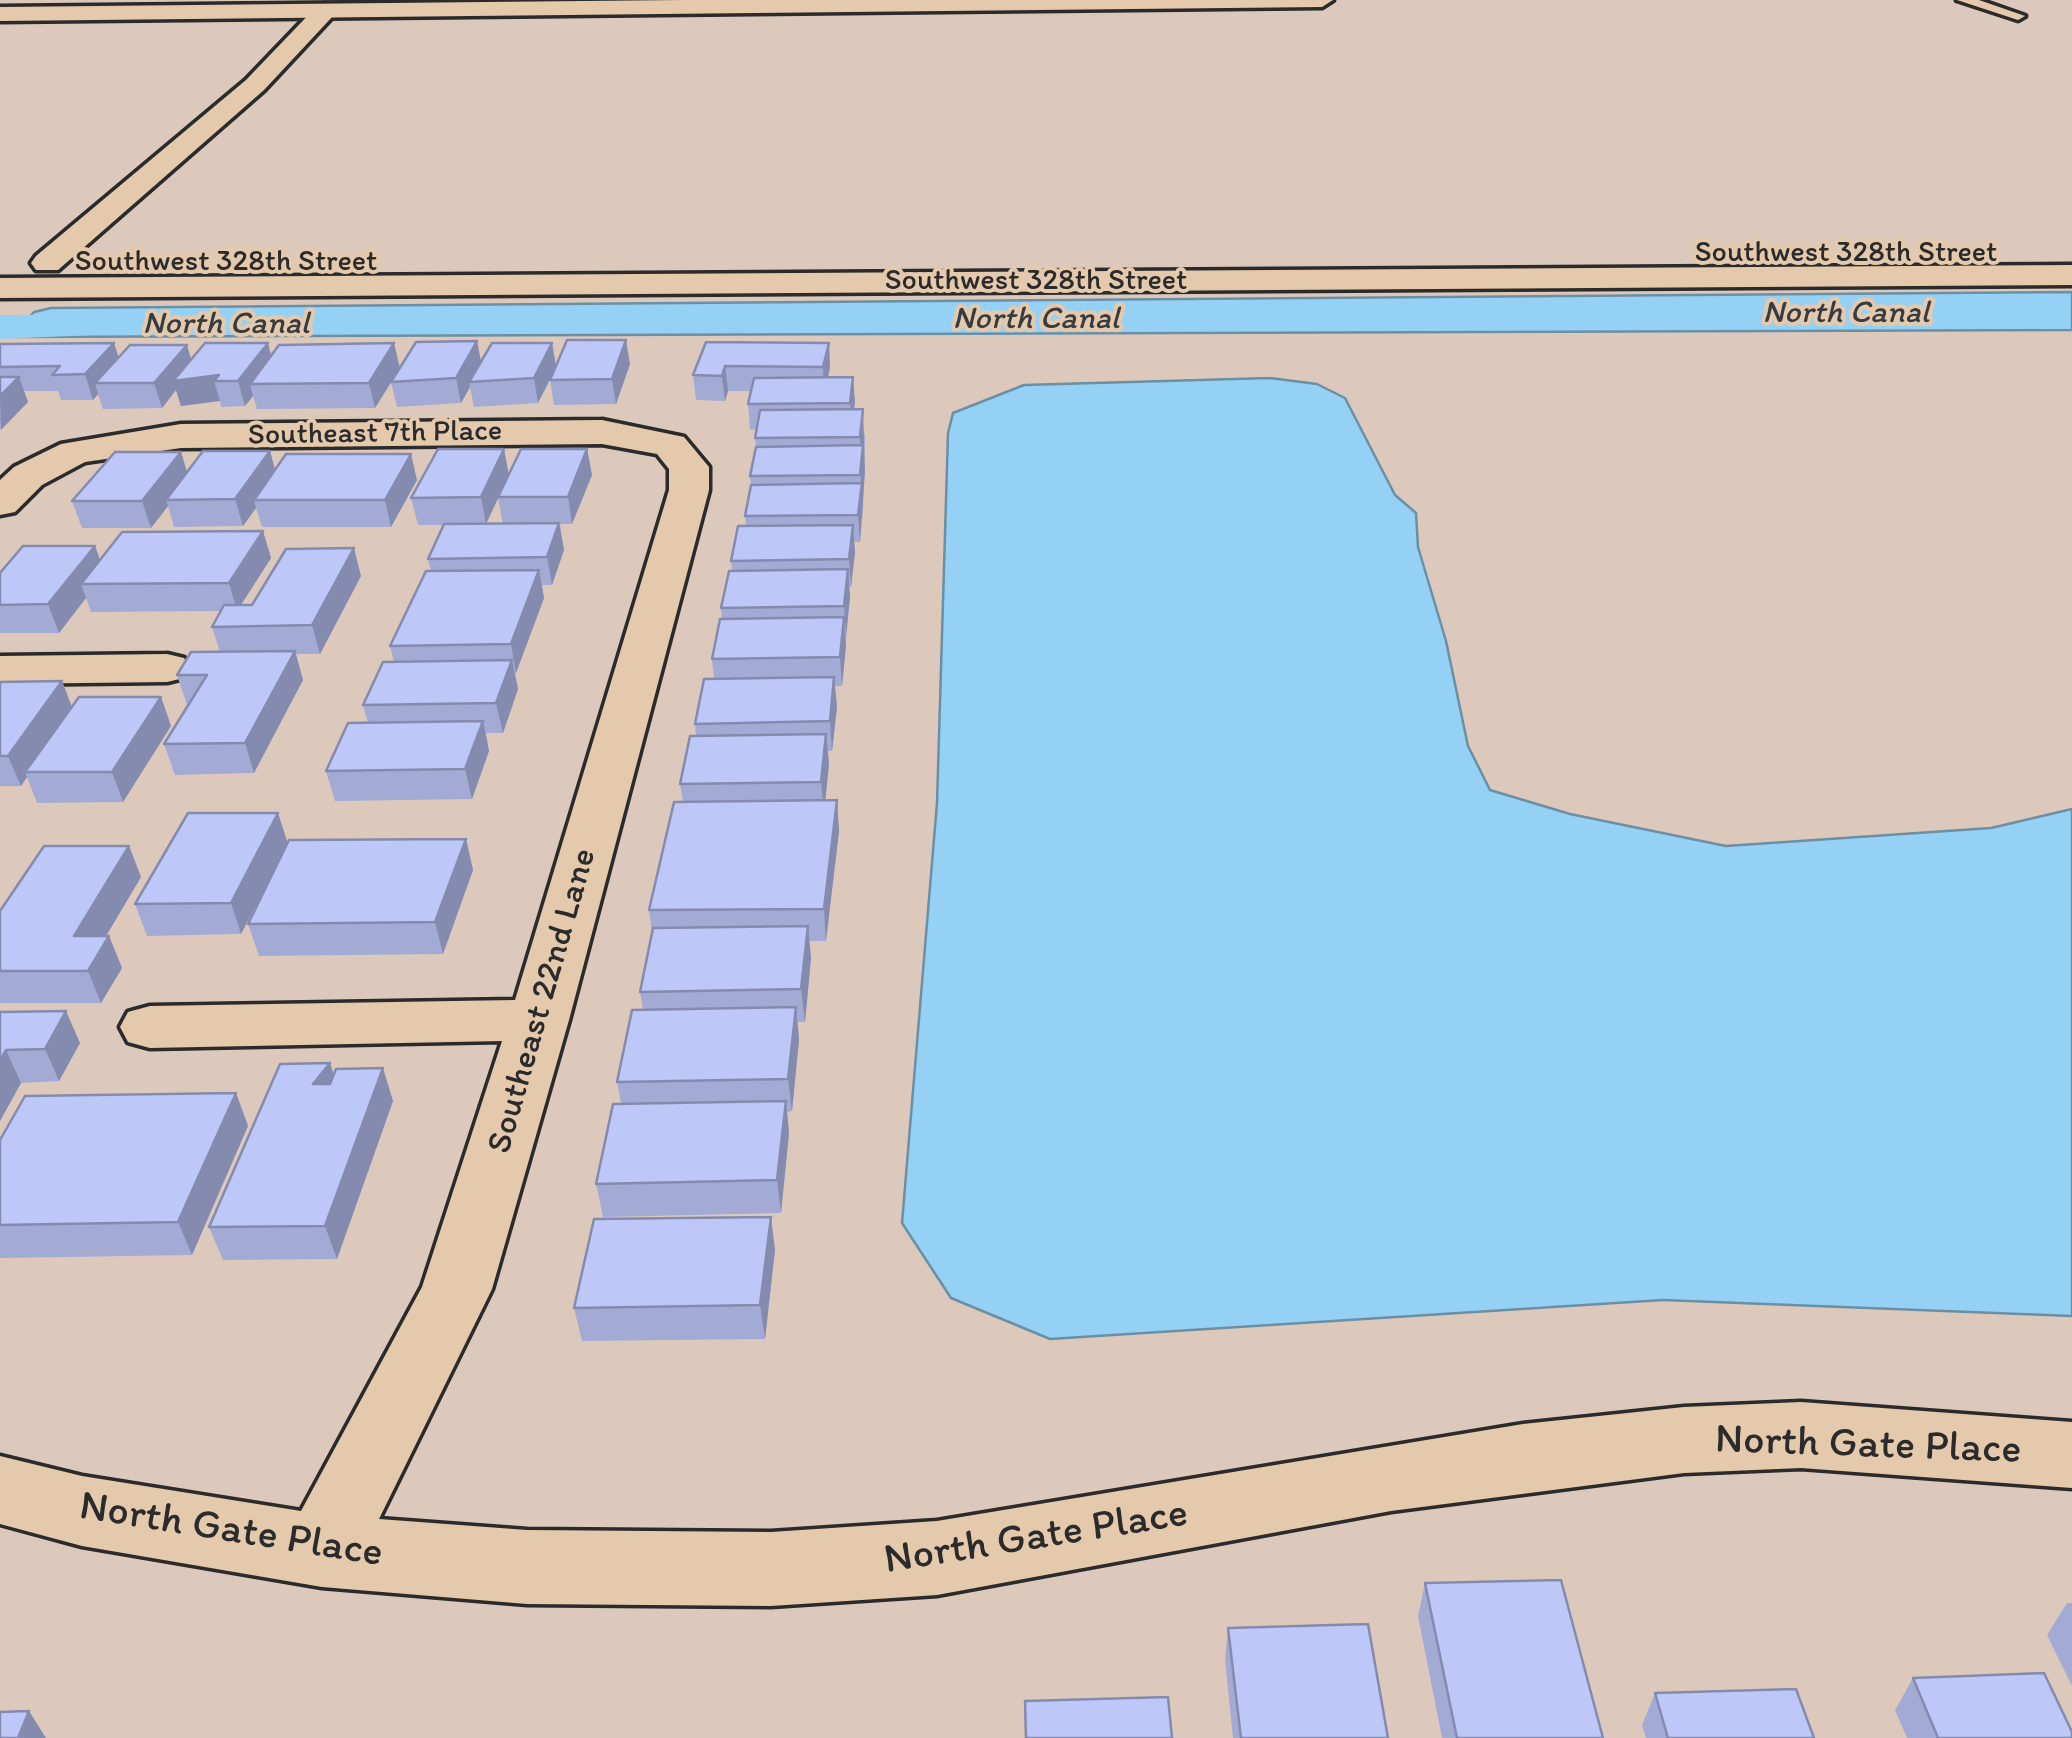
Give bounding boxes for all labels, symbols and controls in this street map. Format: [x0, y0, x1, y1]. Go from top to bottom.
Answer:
street label: Southwest 328th Street [1695, 235, 1997, 271]
street label: Southwest 328th Street [75, 244, 377, 280]
street label: Southwest 328th Street [885, 263, 1187, 299]
water label: North Canal [1762, 295, 1930, 333]
water label: North Canal [952, 301, 1120, 339]
water label: North Canal [142, 306, 310, 344]
street label: Southeast 7th Place [248, 414, 502, 454]
street label: Southeast 22nd Lane [479, 844, 607, 1158]
street label: North Gate Place [1714, 1415, 2022, 1477]
street label: North Gate Place [76, 1482, 386, 1580]
street label: North Gate Place [881, 1489, 1191, 1587]

